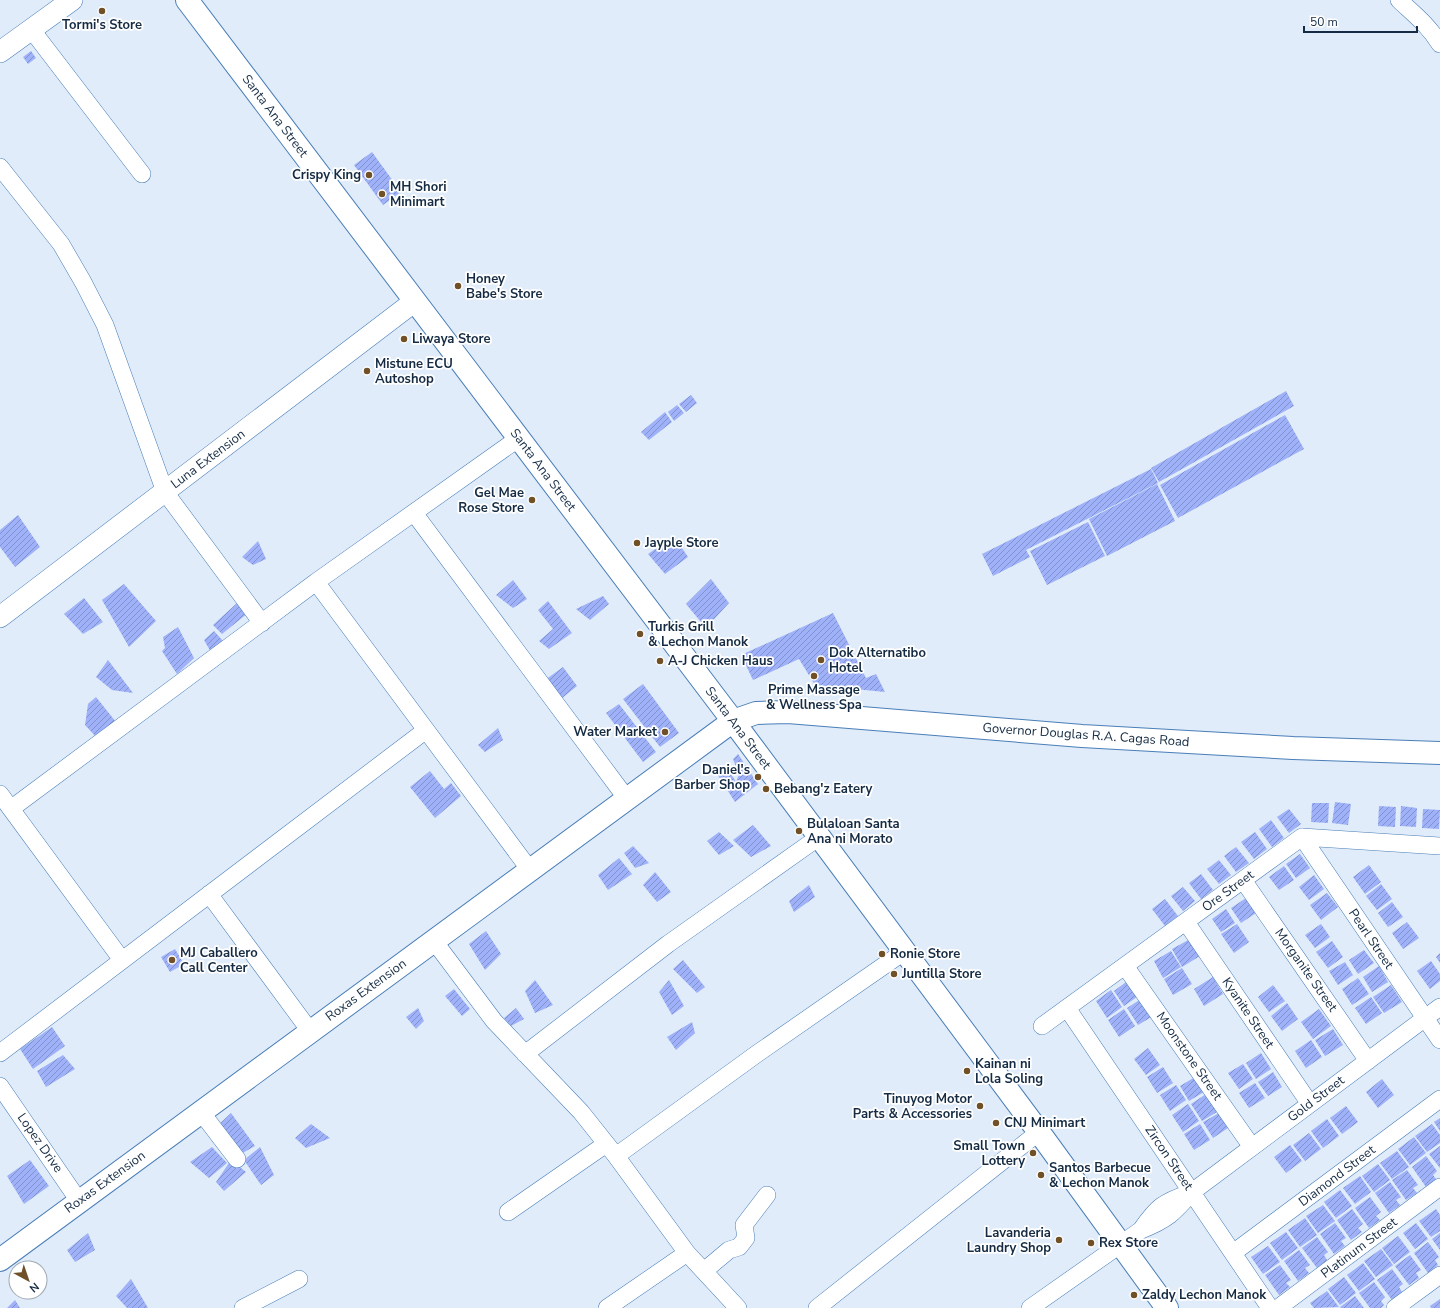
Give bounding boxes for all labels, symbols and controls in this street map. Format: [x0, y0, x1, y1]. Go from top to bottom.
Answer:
marker: Tormi's Store [97, 6, 107, 16]
scale bar [1304, 8, 1417, 34]
text: 50 m [1310, 14, 1338, 30]
place label: Tormi's Store [62, 16, 142, 34]
street label: Santa Ana Street [238, 71, 312, 162]
place label: Crispy King [292, 166, 361, 184]
marker: Crispy King [364, 170, 374, 180]
place label: MH Shori Minimart [390, 178, 447, 211]
marker: MH Shori Minimart [377, 189, 387, 199]
place label: Honey Babe's Store [466, 270, 543, 303]
marker: Honey Babe's Store [453, 281, 463, 291]
place label: Liwaya Store [412, 330, 491, 348]
marker: Liwaya Store [399, 334, 409, 344]
place label: Mistune ECU Autoshop [375, 355, 453, 388]
marker: Mistune ECU Autoshop [362, 366, 372, 376]
street label: Luna Extension [167, 425, 249, 493]
street label: Santa Ana Street [506, 425, 580, 516]
place label: Gel Mae Rose Store [458, 484, 524, 517]
marker: Gel Mae Rose Store [527, 495, 537, 505]
place label: Jayple Store [644, 534, 719, 552]
marker: Jayple Store [632, 538, 642, 548]
place label: Turkis Grill & Lechon Manok [648, 618, 749, 651]
marker: Turkis Grill & Lechon Manok [635, 629, 645, 639]
place label: Dok Alternatibo Hotel [829, 644, 926, 677]
place label: A-J Chicken Haus [668, 652, 773, 670]
marker: Dok Alternatibo Hotel [816, 655, 826, 665]
marker: A-J Chicken Haus [655, 656, 665, 666]
marker: Prime Massage & Wellness Spa [809, 671, 819, 681]
place label: Prime Massage & Wellness Spa [766, 681, 862, 714]
street label: Santa Ana Street [701, 683, 775, 774]
street label: Governor Douglas R.A. Cagas Road [982, 719, 1190, 751]
place label: Water Market [573, 723, 658, 741]
marker: Water Market [660, 727, 670, 737]
place label: Daniel's Barber Shop [674, 761, 750, 794]
marker: Daniel's Barber Shop [753, 772, 763, 782]
place label: Bebang'z Eatery [774, 780, 872, 798]
marker: Bebang'z Eatery [761, 784, 771, 794]
place label: Bulaloan Santa Ana ni Morato [807, 815, 900, 848]
marker: Bulaloan Santa Ana ni Morato [794, 826, 804, 836]
street label: Ore Street [1198, 866, 1258, 916]
street label: Pearl Street [1344, 905, 1398, 973]
street label: Morganite Street [1271, 925, 1342, 1016]
place label: MJ Caballero Call Center [180, 944, 258, 977]
place label: Ronie Store [890, 945, 960, 963]
marker: Ronie Store [877, 949, 887, 959]
marker: MJ Caballero Call Center [167, 955, 177, 965]
street label: Roxas Extension [322, 955, 410, 1025]
place label: Juntilla Store [901, 965, 982, 983]
marker: Juntilla Store [889, 969, 899, 979]
street label: Kyanite Street [1218, 974, 1279, 1052]
street label: Moonstone Street [1152, 1008, 1226, 1104]
place label: Kainan ni Lola Soling [975, 1055, 1043, 1088]
marker: Kainan ni Lola Soling [962, 1066, 972, 1076]
street label: Gold Street [1284, 1071, 1348, 1126]
place label: Tinuyog Motor Parts & Accessories [853, 1090, 973, 1123]
marker: Tinuyog Motor Parts & Accessories [975, 1101, 985, 1111]
street label: Lopez Drive [13, 1110, 67, 1176]
place label: CNJ Minimart [1004, 1114, 1086, 1132]
marker: CNJ Minimart [991, 1118, 1001, 1128]
street label: Zircon Street [1141, 1122, 1198, 1194]
place label: Small Town Lottery [953, 1137, 1025, 1170]
street label: Diamond Street [1295, 1141, 1379, 1211]
street label: Roxas Extension [61, 1147, 149, 1217]
marker: Small Town Lottery [1028, 1148, 1038, 1158]
place label: Santos Barbecue & Lechon Manok [1049, 1159, 1151, 1192]
marker: Santos Barbecue & Lechon Manok [1036, 1170, 1046, 1180]
street label: Platinum Street [1317, 1213, 1401, 1283]
place label: Lavanderia Laundry Shop [967, 1224, 1051, 1257]
place label: Rex Store [1099, 1234, 1158, 1252]
marker: Lavanderia Laundry Shop [1054, 1235, 1064, 1245]
marker: Rex Store [1086, 1238, 1096, 1248]
north arrow [8, 1260, 48, 1300]
text: N [26, 1279, 42, 1296]
place label: Zaldy Lechon Manok [1142, 1286, 1267, 1304]
marker: Zaldy Lechon Manok [1129, 1290, 1139, 1300]

